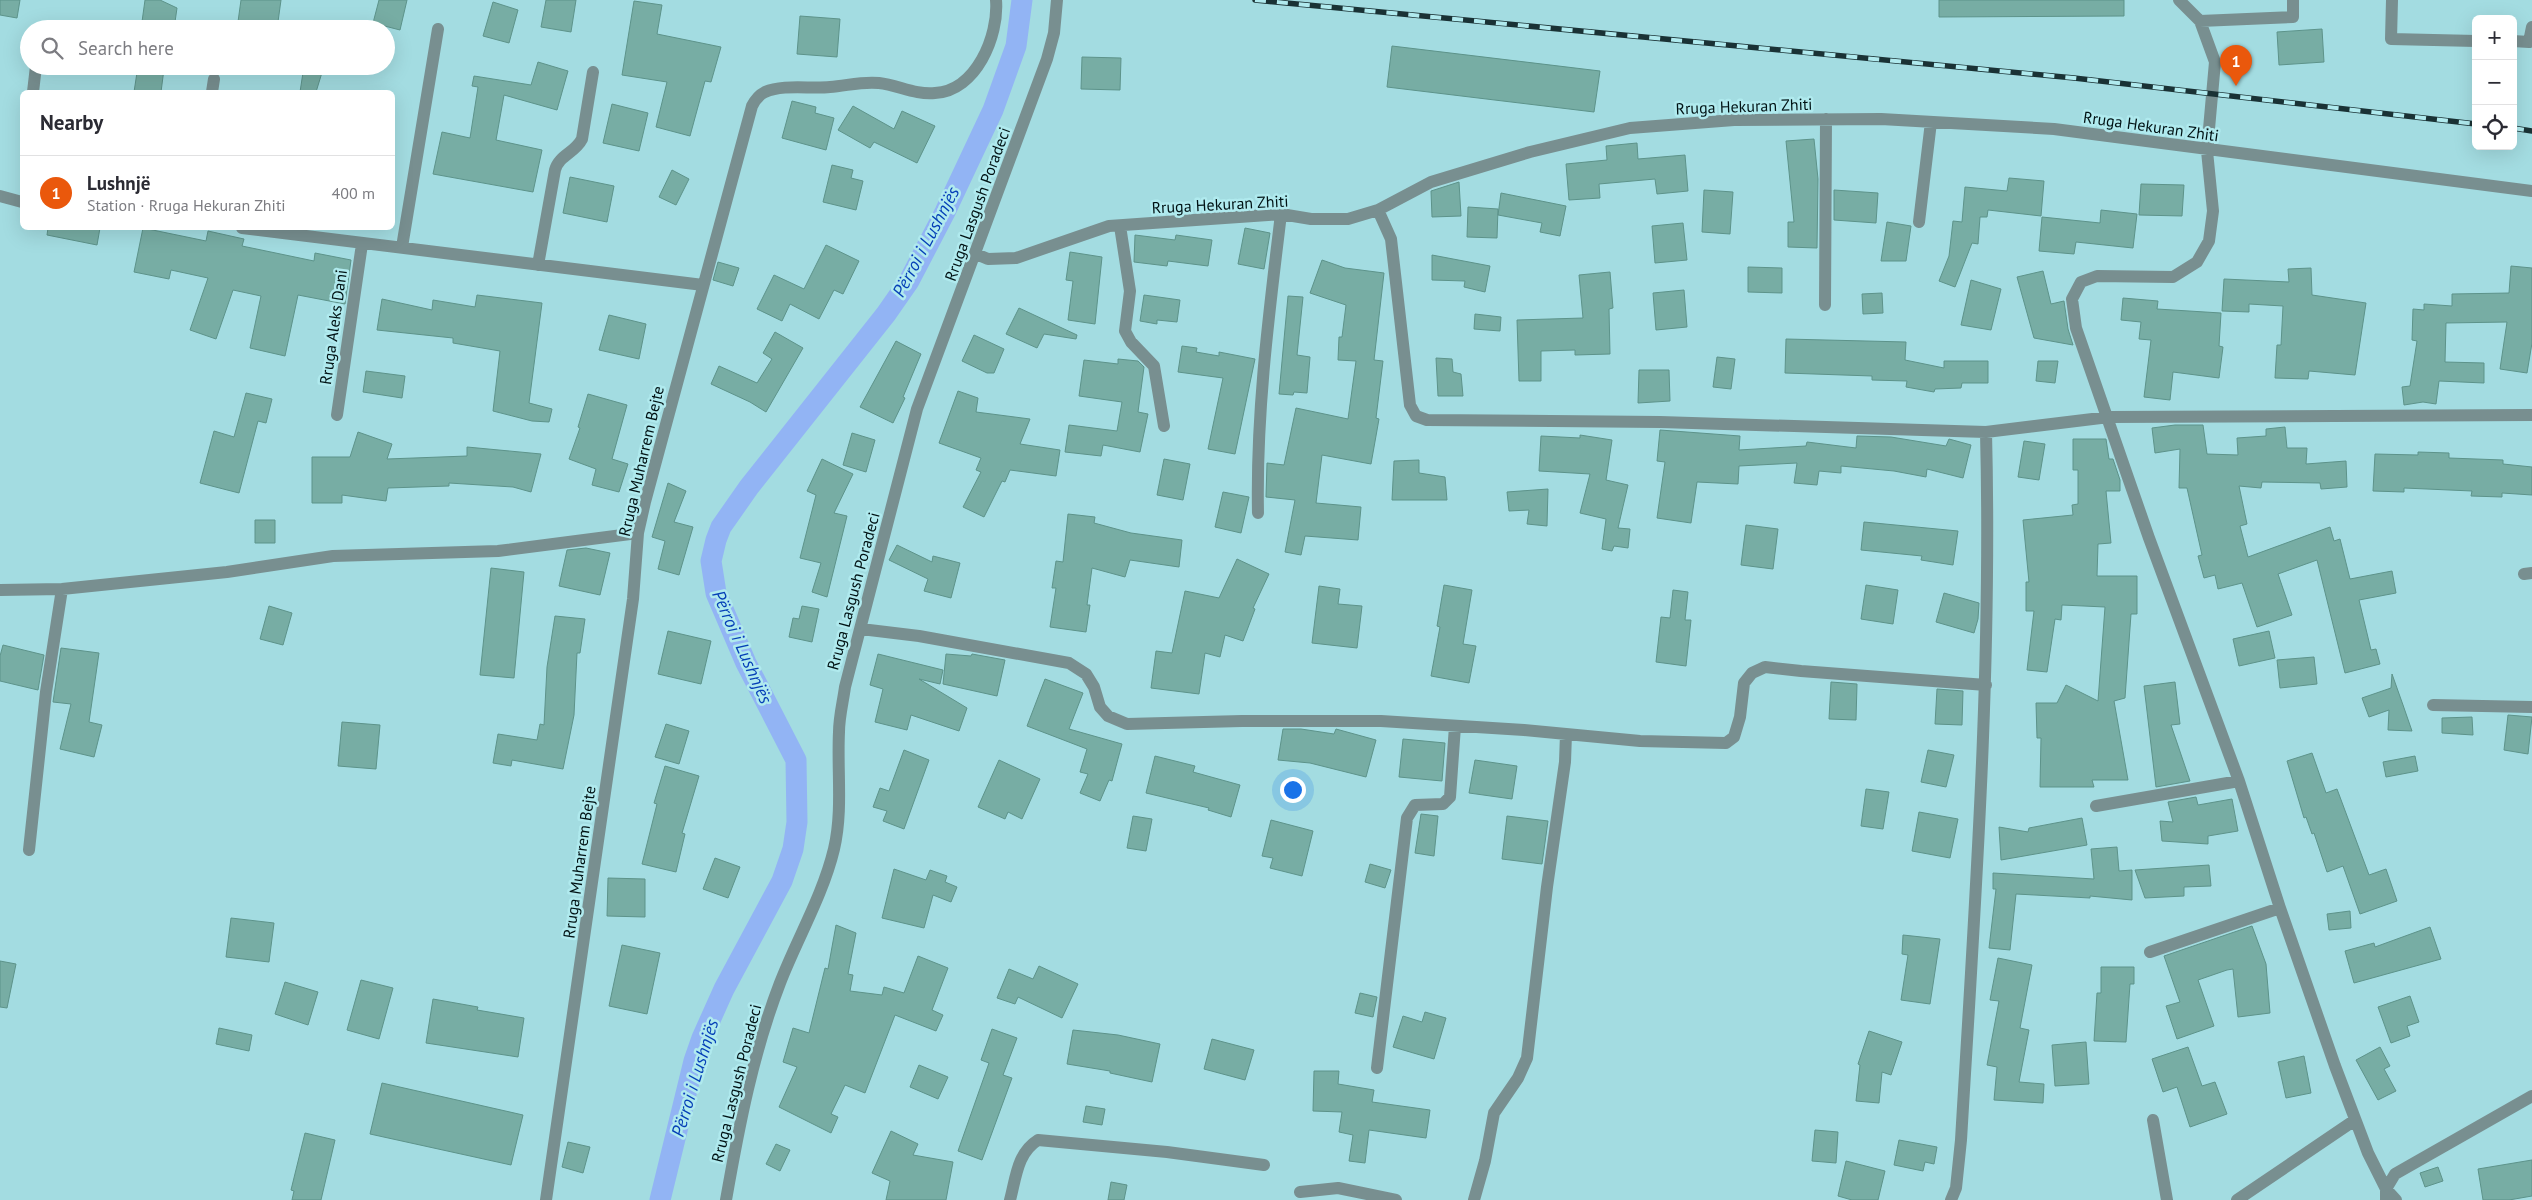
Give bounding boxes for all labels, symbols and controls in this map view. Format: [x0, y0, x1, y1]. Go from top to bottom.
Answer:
map controls [2472, 15, 2517, 150]
button: + [2472, 15, 2517, 60]
search box [20, 20, 395, 75]
icon: search [38, 34, 66, 62]
text: Search here [78, 36, 174, 60]
pin: 1 [2220, 45, 2252, 86]
button: − [2472, 60, 2517, 105]
street label: Rruga Hekuran Zhiti [1675, 94, 1813, 118]
button: locate [2472, 105, 2517, 150]
street label: Rruga Hekuran Zhiti [2082, 107, 2220, 145]
text: Nearby [40, 109, 103, 136]
street label: Rruga Lasgush Poradeci [940, 124, 1014, 284]
text: Lushnjë [87, 171, 150, 195]
water label: Përroi i Lushnjës [887, 182, 965, 301]
text: 1 [51, 183, 61, 203]
text: 400 m [332, 183, 375, 203]
street label: Rruga Hekuran Zhiti [1151, 190, 1289, 218]
text: Station · Rruga Hekuran Zhiti [87, 195, 286, 215]
street label: Rruga Aleks Dani [315, 268, 351, 386]
street label: Rruga Muharrem Bejte [614, 384, 668, 538]
street label: Rruga Lasgush Poradeci [822, 510, 884, 672]
water label: Përroi i Lushnjës [707, 587, 778, 708]
your location [1280, 777, 1306, 803]
street label: Rruga Muharrem Bejte [558, 785, 600, 939]
street label: Rruga Lasgush Poradeci [707, 1002, 765, 1164]
water label: Përroi i Lushnjës [666, 1016, 724, 1139]

